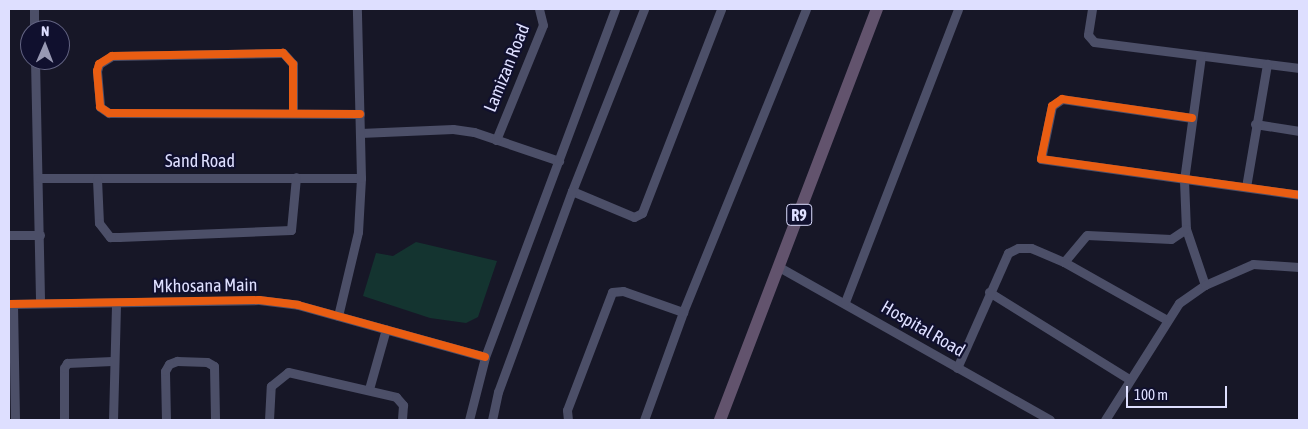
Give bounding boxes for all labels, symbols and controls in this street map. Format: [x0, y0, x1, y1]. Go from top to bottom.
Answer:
north arrow [20, 20, 70, 70]
street label: Lamizan Road [480, 21, 534, 115]
text: N [41, 23, 50, 39]
street label: Sand Road [165, 150, 235, 172]
road number: R9 [785, 202, 813, 228]
street label: Mkhosana Main [152, 274, 258, 298]
street label: Hospital Road [877, 296, 969, 362]
scale bar [1128, 376, 1229, 408]
text: 100 m [1134, 386, 1168, 403]

